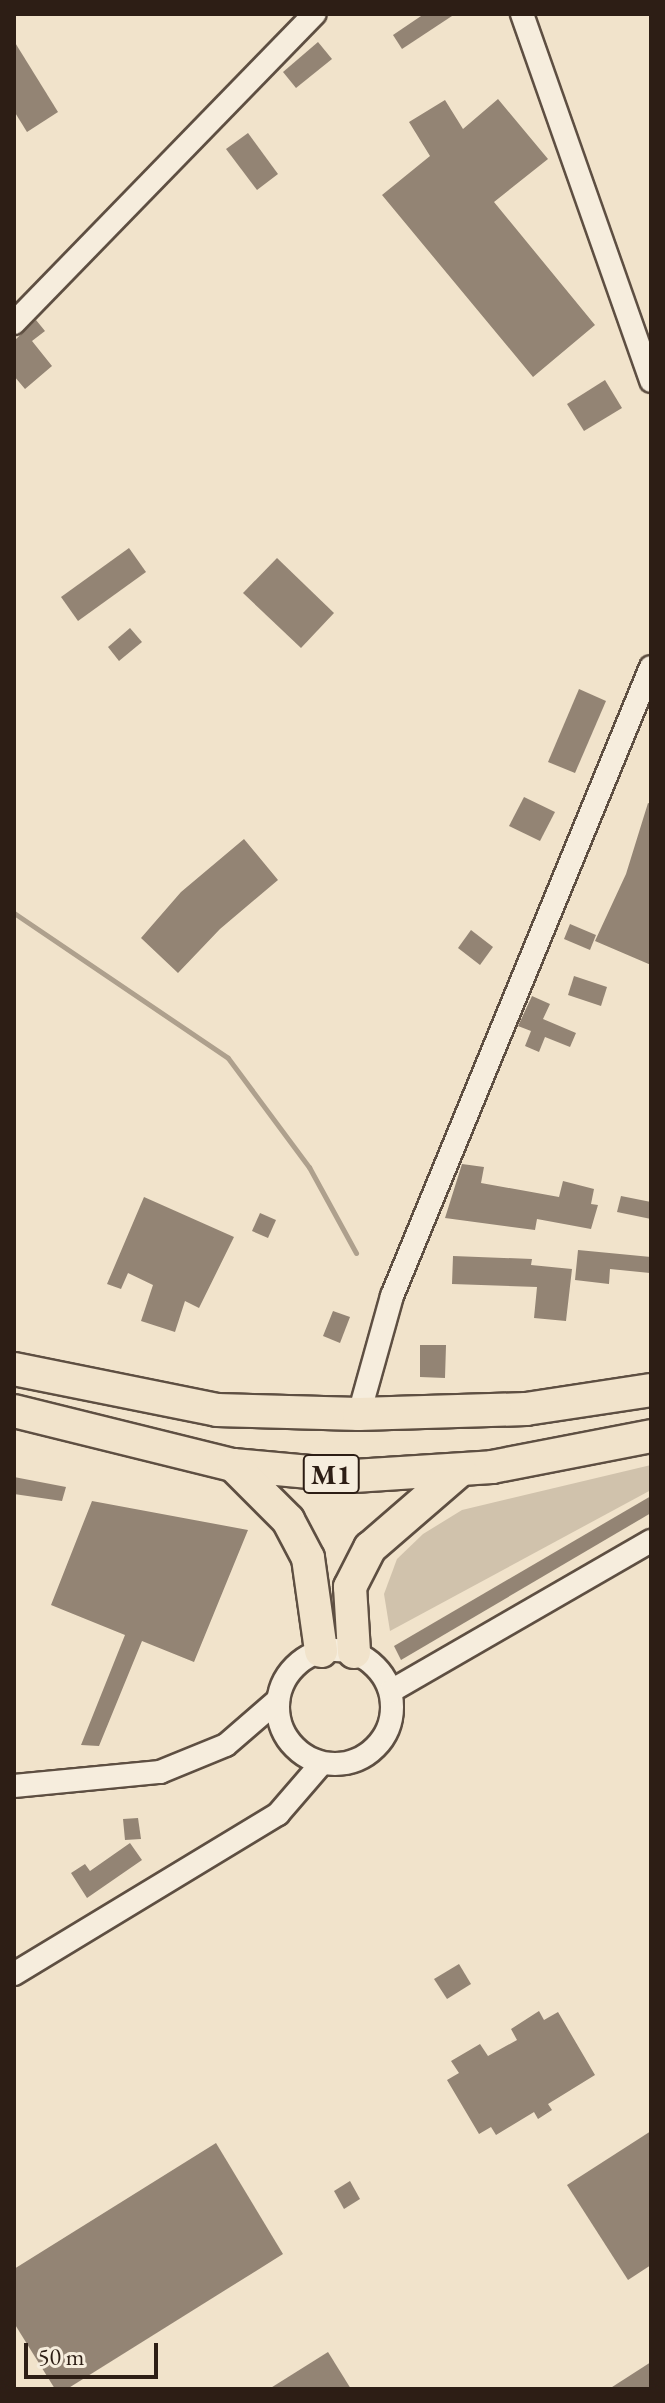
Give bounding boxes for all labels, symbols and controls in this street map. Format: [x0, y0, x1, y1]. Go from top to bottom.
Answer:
road number: M1 [301, 1450, 361, 1498]
scale bar [28, 2327, 162, 2377]
text: 50 m [38, 2341, 85, 2372]

